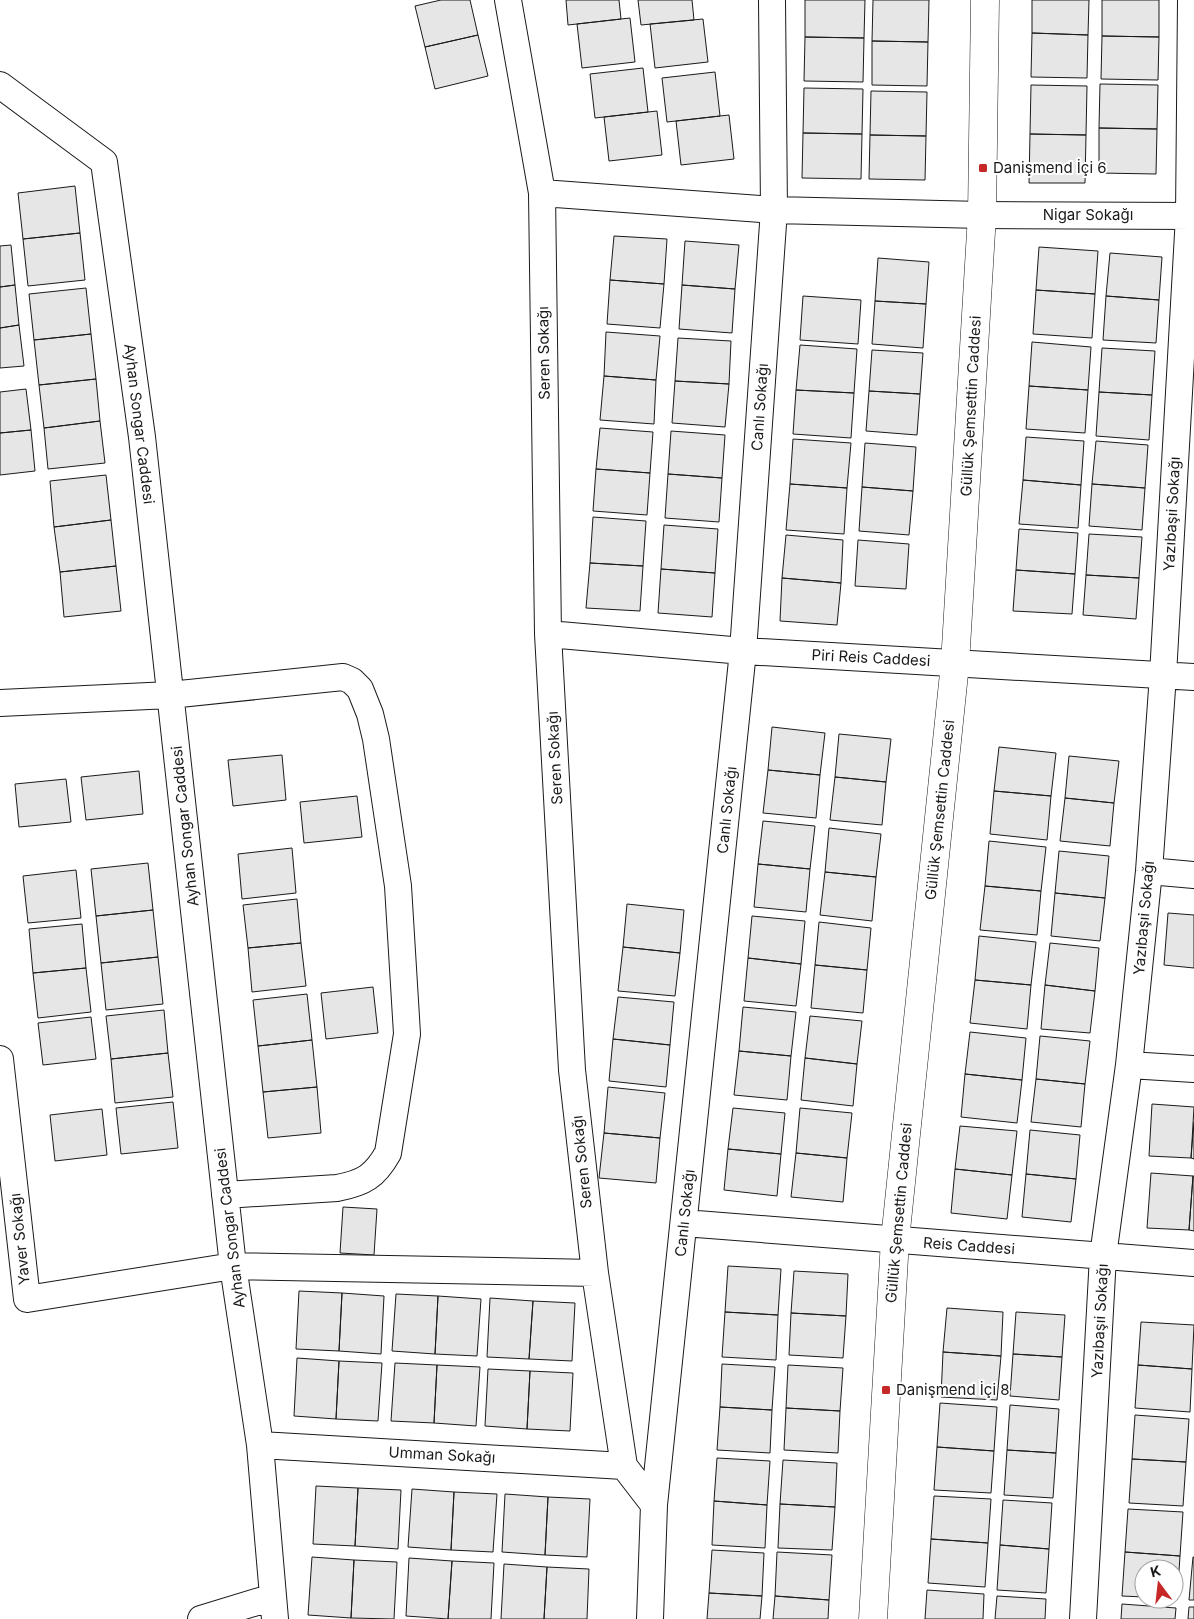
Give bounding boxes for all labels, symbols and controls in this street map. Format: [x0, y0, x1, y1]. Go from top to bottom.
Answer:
place label: Danişmend İçi 6 [993, 158, 1107, 177]
marker: Danişmend İçi 6 [977, 162, 989, 174]
street label: Nigar Sokağı [1043, 205, 1133, 224]
street label: Seren Sokağı [533, 306, 554, 400]
street label: Güllük Şemsettin Caddesi [956, 315, 985, 497]
street label: Ayhan Songar Caddesi [120, 343, 159, 505]
street label: Canlı Sokağı [747, 362, 772, 451]
street label: Yazıbaşıi Sokağı [1159, 456, 1184, 572]
street label: Piri Reis Caddesi [811, 645, 931, 670]
street label: Seren Sokağı [543, 711, 566, 805]
street label: Güllük Şemsettin Caddesi [921, 719, 958, 901]
street label: Ayhan Songar Caddesi [167, 745, 202, 907]
street label: Canlı Sokağı [712, 765, 741, 855]
street label: Yazıbaşıi Sokağı [1129, 860, 1158, 976]
street label: Seren Sokağı [567, 1114, 596, 1210]
street label: Güllük Şemsettin Caddesi [881, 1122, 916, 1304]
street label: Ayhan Songar Caddesi [210, 1147, 249, 1309]
street label: Canlı Sokağı [670, 1168, 699, 1258]
street label: Yaver Sokağı [5, 1192, 34, 1286]
street label: Reis Caddesi [922, 1233, 1016, 1258]
street label: Yazıbaşıi Sokağı [1087, 1263, 1112, 1379]
place label: Danişmend İçi 8 [896, 1380, 1010, 1399]
marker: Danişmend İçi 8 [880, 1384, 892, 1396]
street label: Umman Sokağı [388, 1442, 496, 1467]
north arrow [1134, 1559, 1184, 1609]
text: K [1148, 1561, 1163, 1580]

